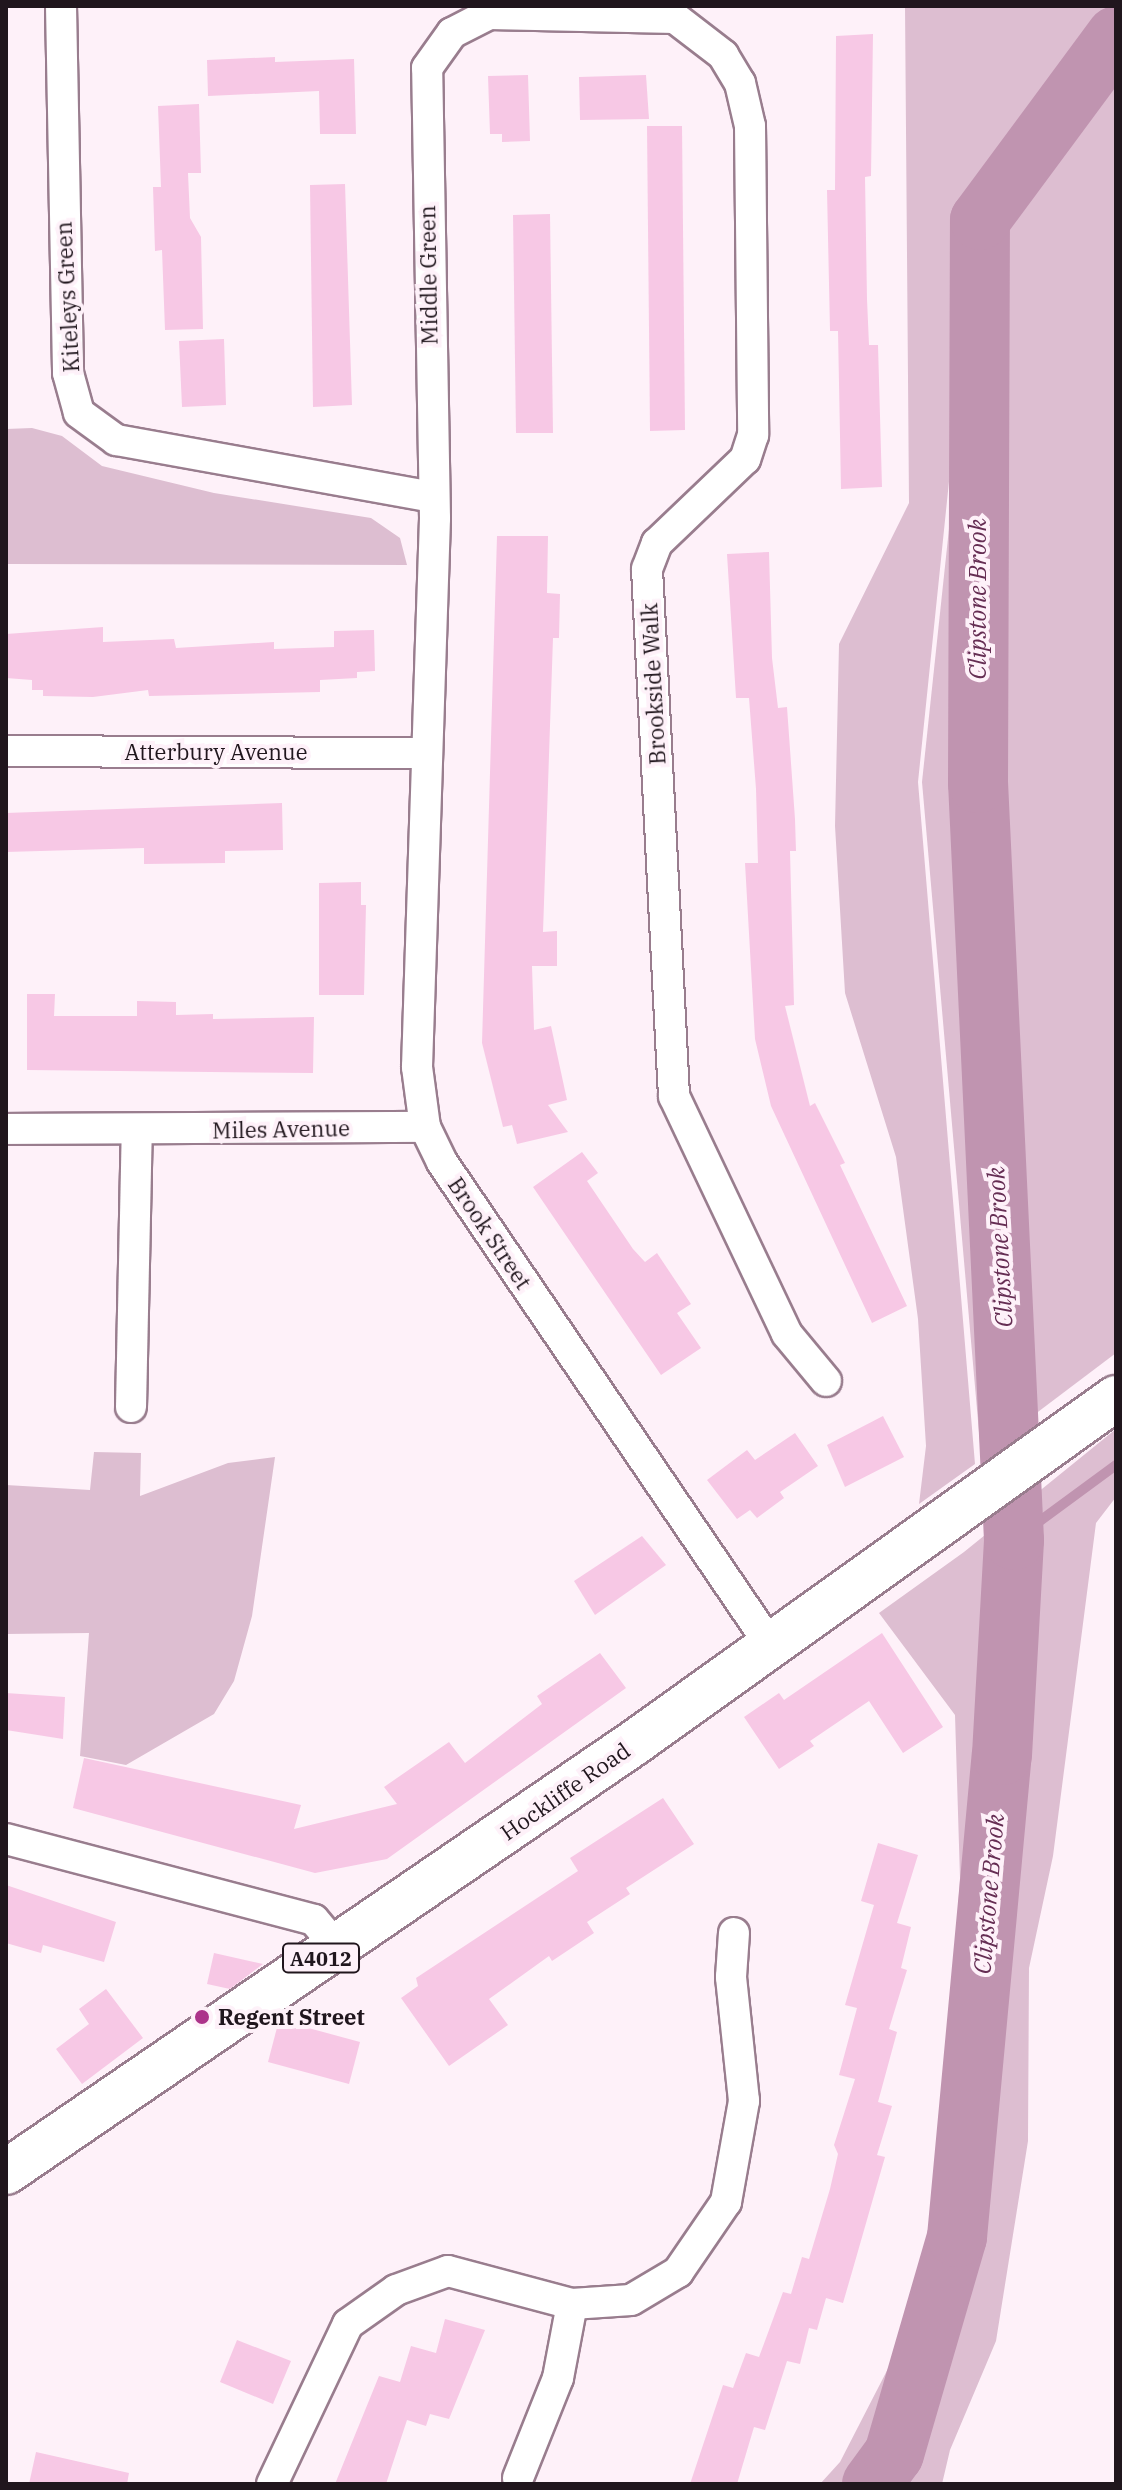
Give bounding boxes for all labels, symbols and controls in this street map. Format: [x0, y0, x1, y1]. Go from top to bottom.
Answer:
street label: Middle Green [414, 205, 442, 345]
street label: Kiteleys Green [50, 221, 84, 373]
water label: Clipstone Brook [964, 519, 992, 679]
street label: Brookside Walk [636, 603, 670, 765]
street label: Atterbury Avenue [125, 739, 307, 765]
street label: Miles Avenue [212, 1115, 350, 1143]
water label: Clipstone Brook [981, 1166, 1019, 1328]
street label: Brook Street [443, 1172, 537, 1294]
street label: Hockliffe Road [495, 1737, 635, 1845]
water label: Clipstone Brook [968, 1813, 1010, 1975]
road number: A4012 [281, 1942, 361, 1974]
place label: Regent Street [218, 2004, 365, 2030]
marker: Regent Street [193, 2008, 211, 2026]

